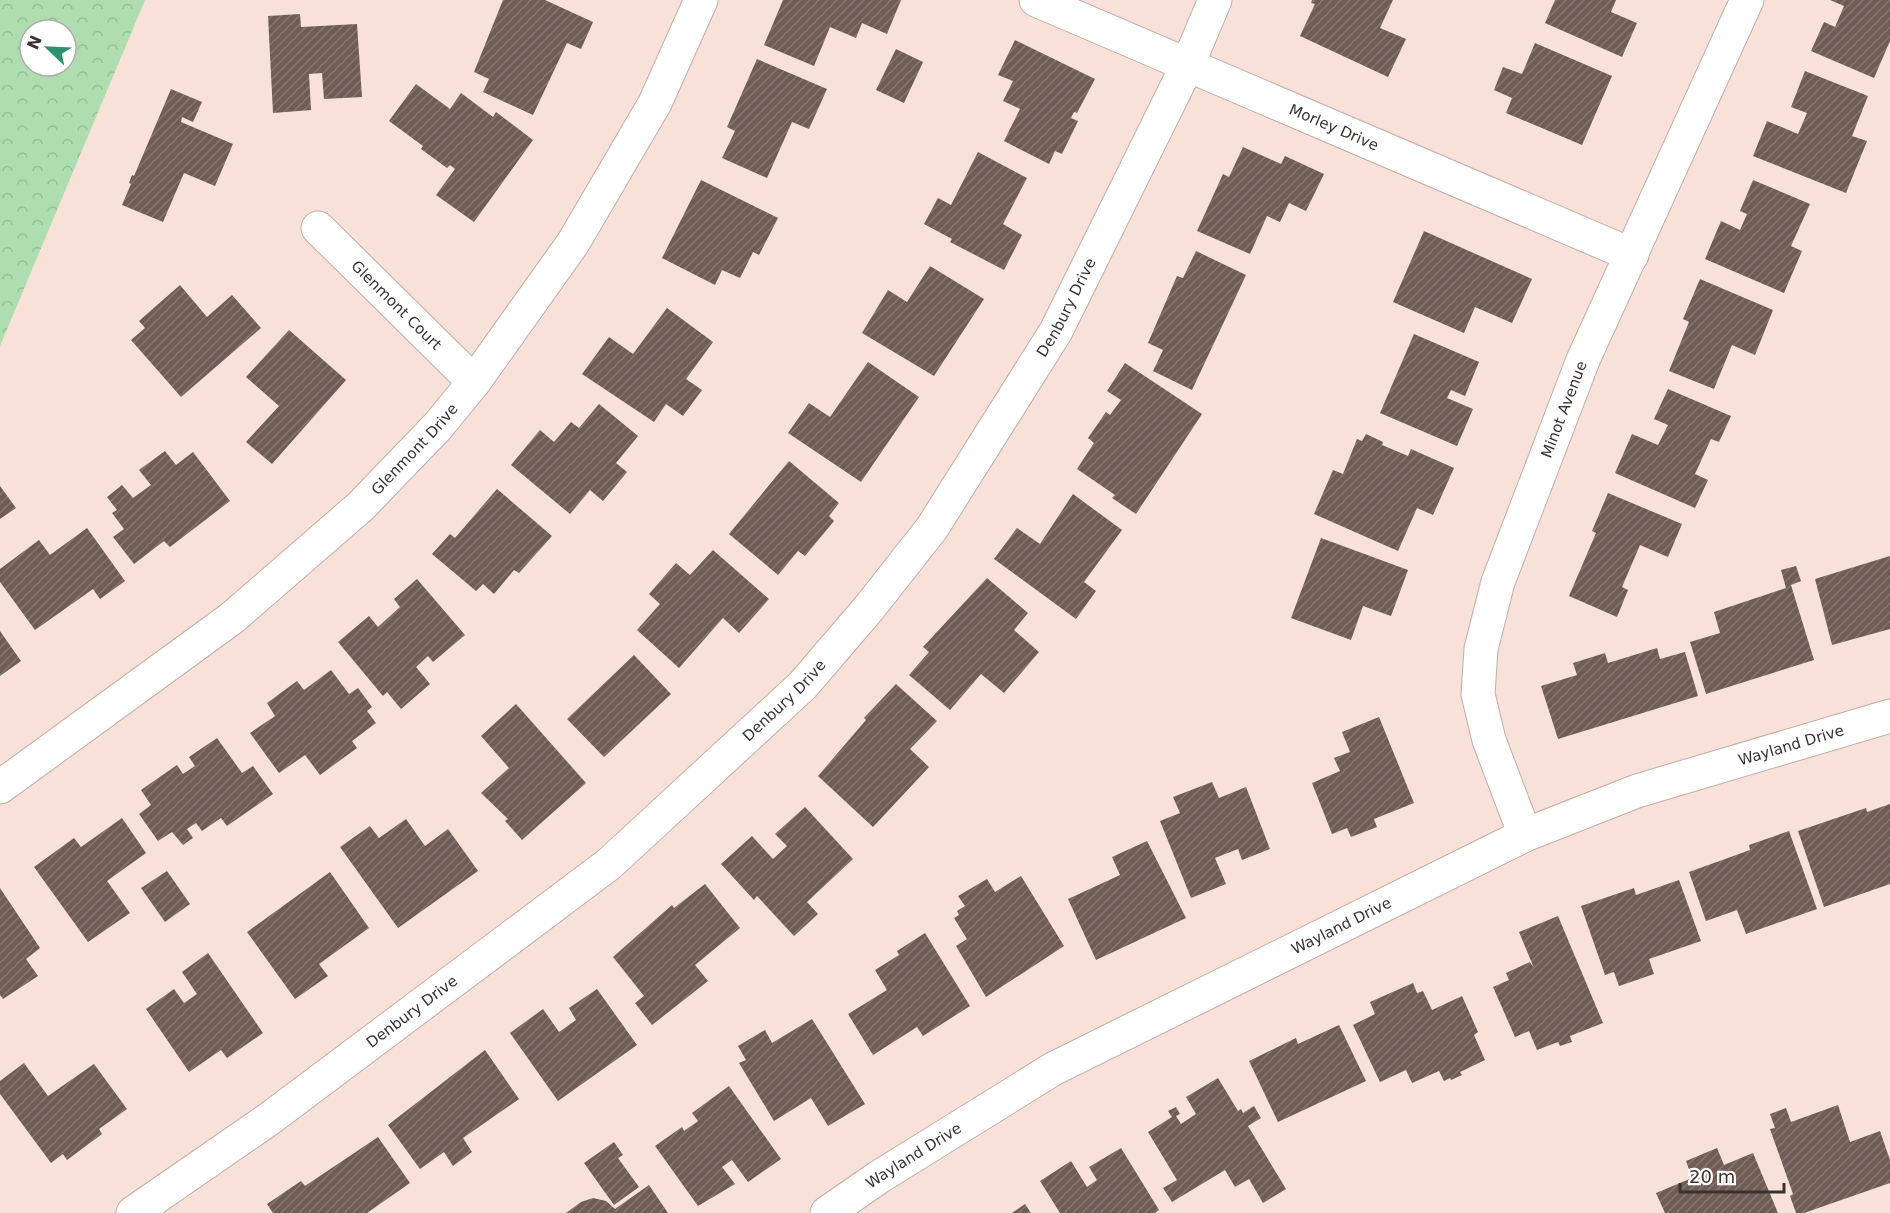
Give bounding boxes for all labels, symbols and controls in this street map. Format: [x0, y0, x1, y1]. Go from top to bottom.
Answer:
north arrow [18, 18, 78, 78]
text: N [23, 32, 46, 52]
street label: Morley Drive [1286, 100, 1381, 154]
street label: Denbury Drive [1033, 255, 1100, 360]
street label: Glenmont Court [347, 257, 445, 354]
street label: Minot Avenue [1537, 358, 1591, 460]
street label: Glenmont Drive [368, 400, 462, 499]
street label: Denbury Drive [739, 656, 830, 745]
street label: Wayland Drive [1736, 721, 1846, 769]
street label: Wayland Drive [1289, 894, 1394, 958]
street label: Denbury Drive [363, 972, 461, 1052]
street label: Wayland Drive [862, 1119, 965, 1192]
scale bar [1680, 1156, 1784, 1194]
text: 20 m [1689, 1166, 1735, 1187]

